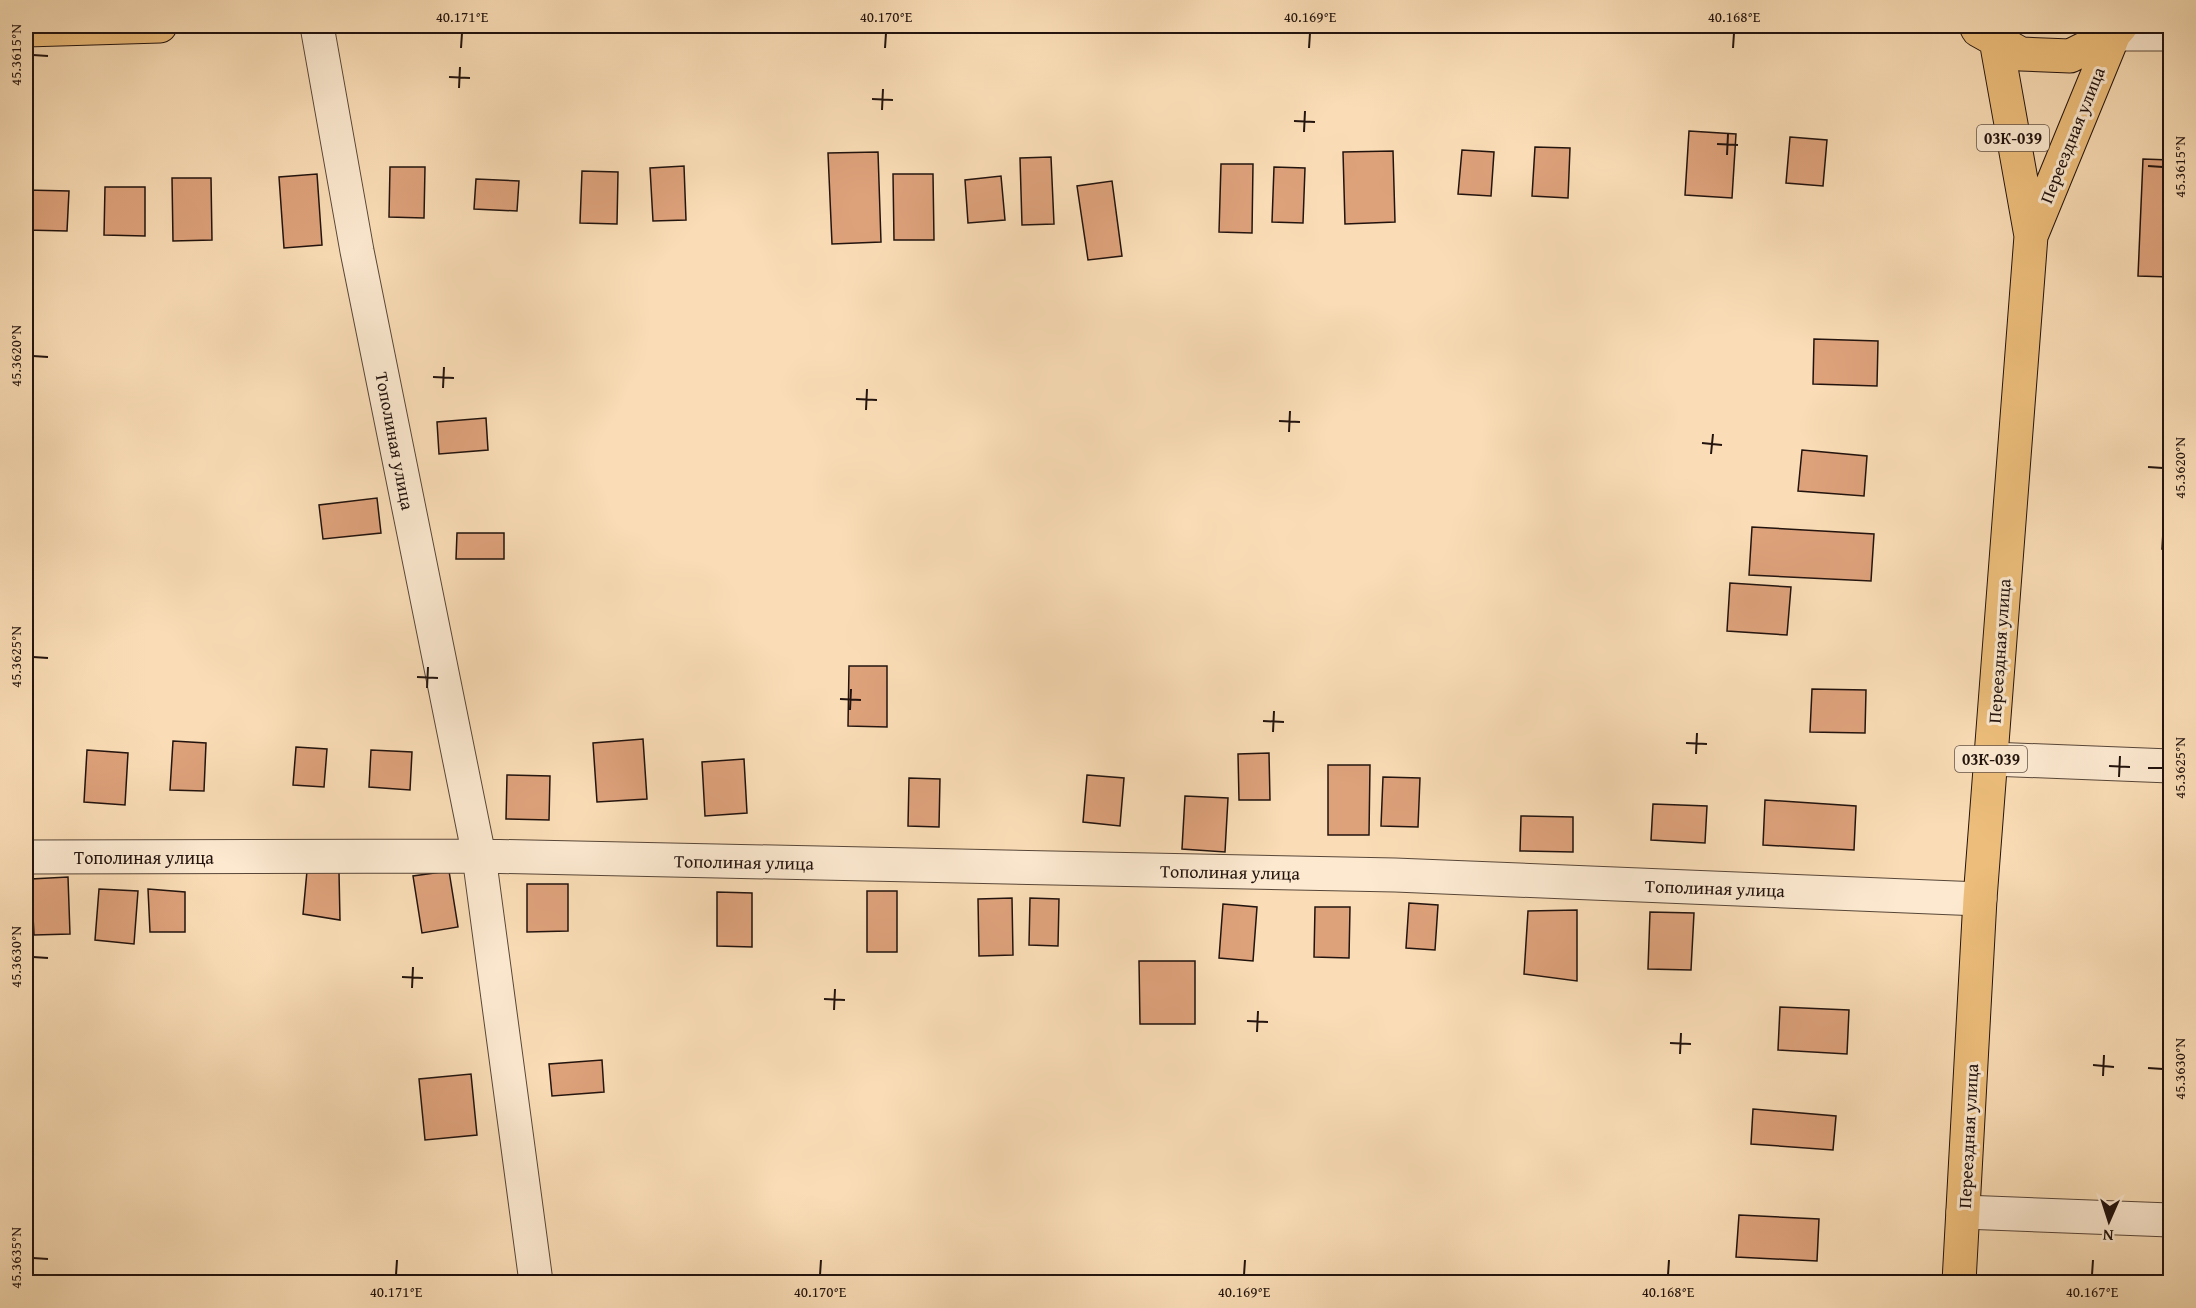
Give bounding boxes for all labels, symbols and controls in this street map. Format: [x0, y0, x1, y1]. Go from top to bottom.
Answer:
text: 40.171°E [436, 6, 489, 27]
text: 40.170°E [860, 6, 913, 27]
text: 40.169°E [1284, 6, 1337, 27]
text: 40.168°E [1708, 6, 1761, 27]
text: 45.3615°N [5, 24, 26, 86]
street label: Переездная улица [2032, 62, 2112, 207]
road number: 03К-039 [1977, 125, 2049, 151]
text: 45.3615°N [2169, 136, 2190, 198]
text: 45.3620°N [5, 325, 26, 387]
street label: Тополиная улица [368, 370, 422, 513]
text: 45.3620°N [2169, 437, 2190, 499]
street label: Переездная улица [1980, 577, 2018, 724]
text: 45.3625°N [5, 626, 26, 688]
text: 45.3625°N [2169, 737, 2190, 799]
road number: 03К-039 [1955, 746, 2027, 772]
street label: Тополиная улица [74, 844, 214, 871]
street label: Тополиная улица [674, 847, 815, 877]
street label: Тополиная улица [1160, 857, 1301, 887]
street label: Тополиная улица [1645, 872, 1786, 904]
text: 45.3630°N [5, 926, 26, 988]
text: 45.3630°N [2169, 1038, 2190, 1100]
street label: Переездная улица [1951, 1063, 1985, 1209]
north arrow [2079, 1191, 2139, 1251]
text: N [2102, 1224, 2114, 1248]
text: 45.3635°N [5, 1227, 26, 1289]
text: 40.171°E [370, 1281, 423, 1302]
text: 40.170°E [794, 1281, 847, 1302]
text: 40.169°E [1218, 1281, 1271, 1302]
text: 40.168°E [1642, 1281, 1695, 1302]
text: 40.167°E [2066, 1281, 2119, 1302]

